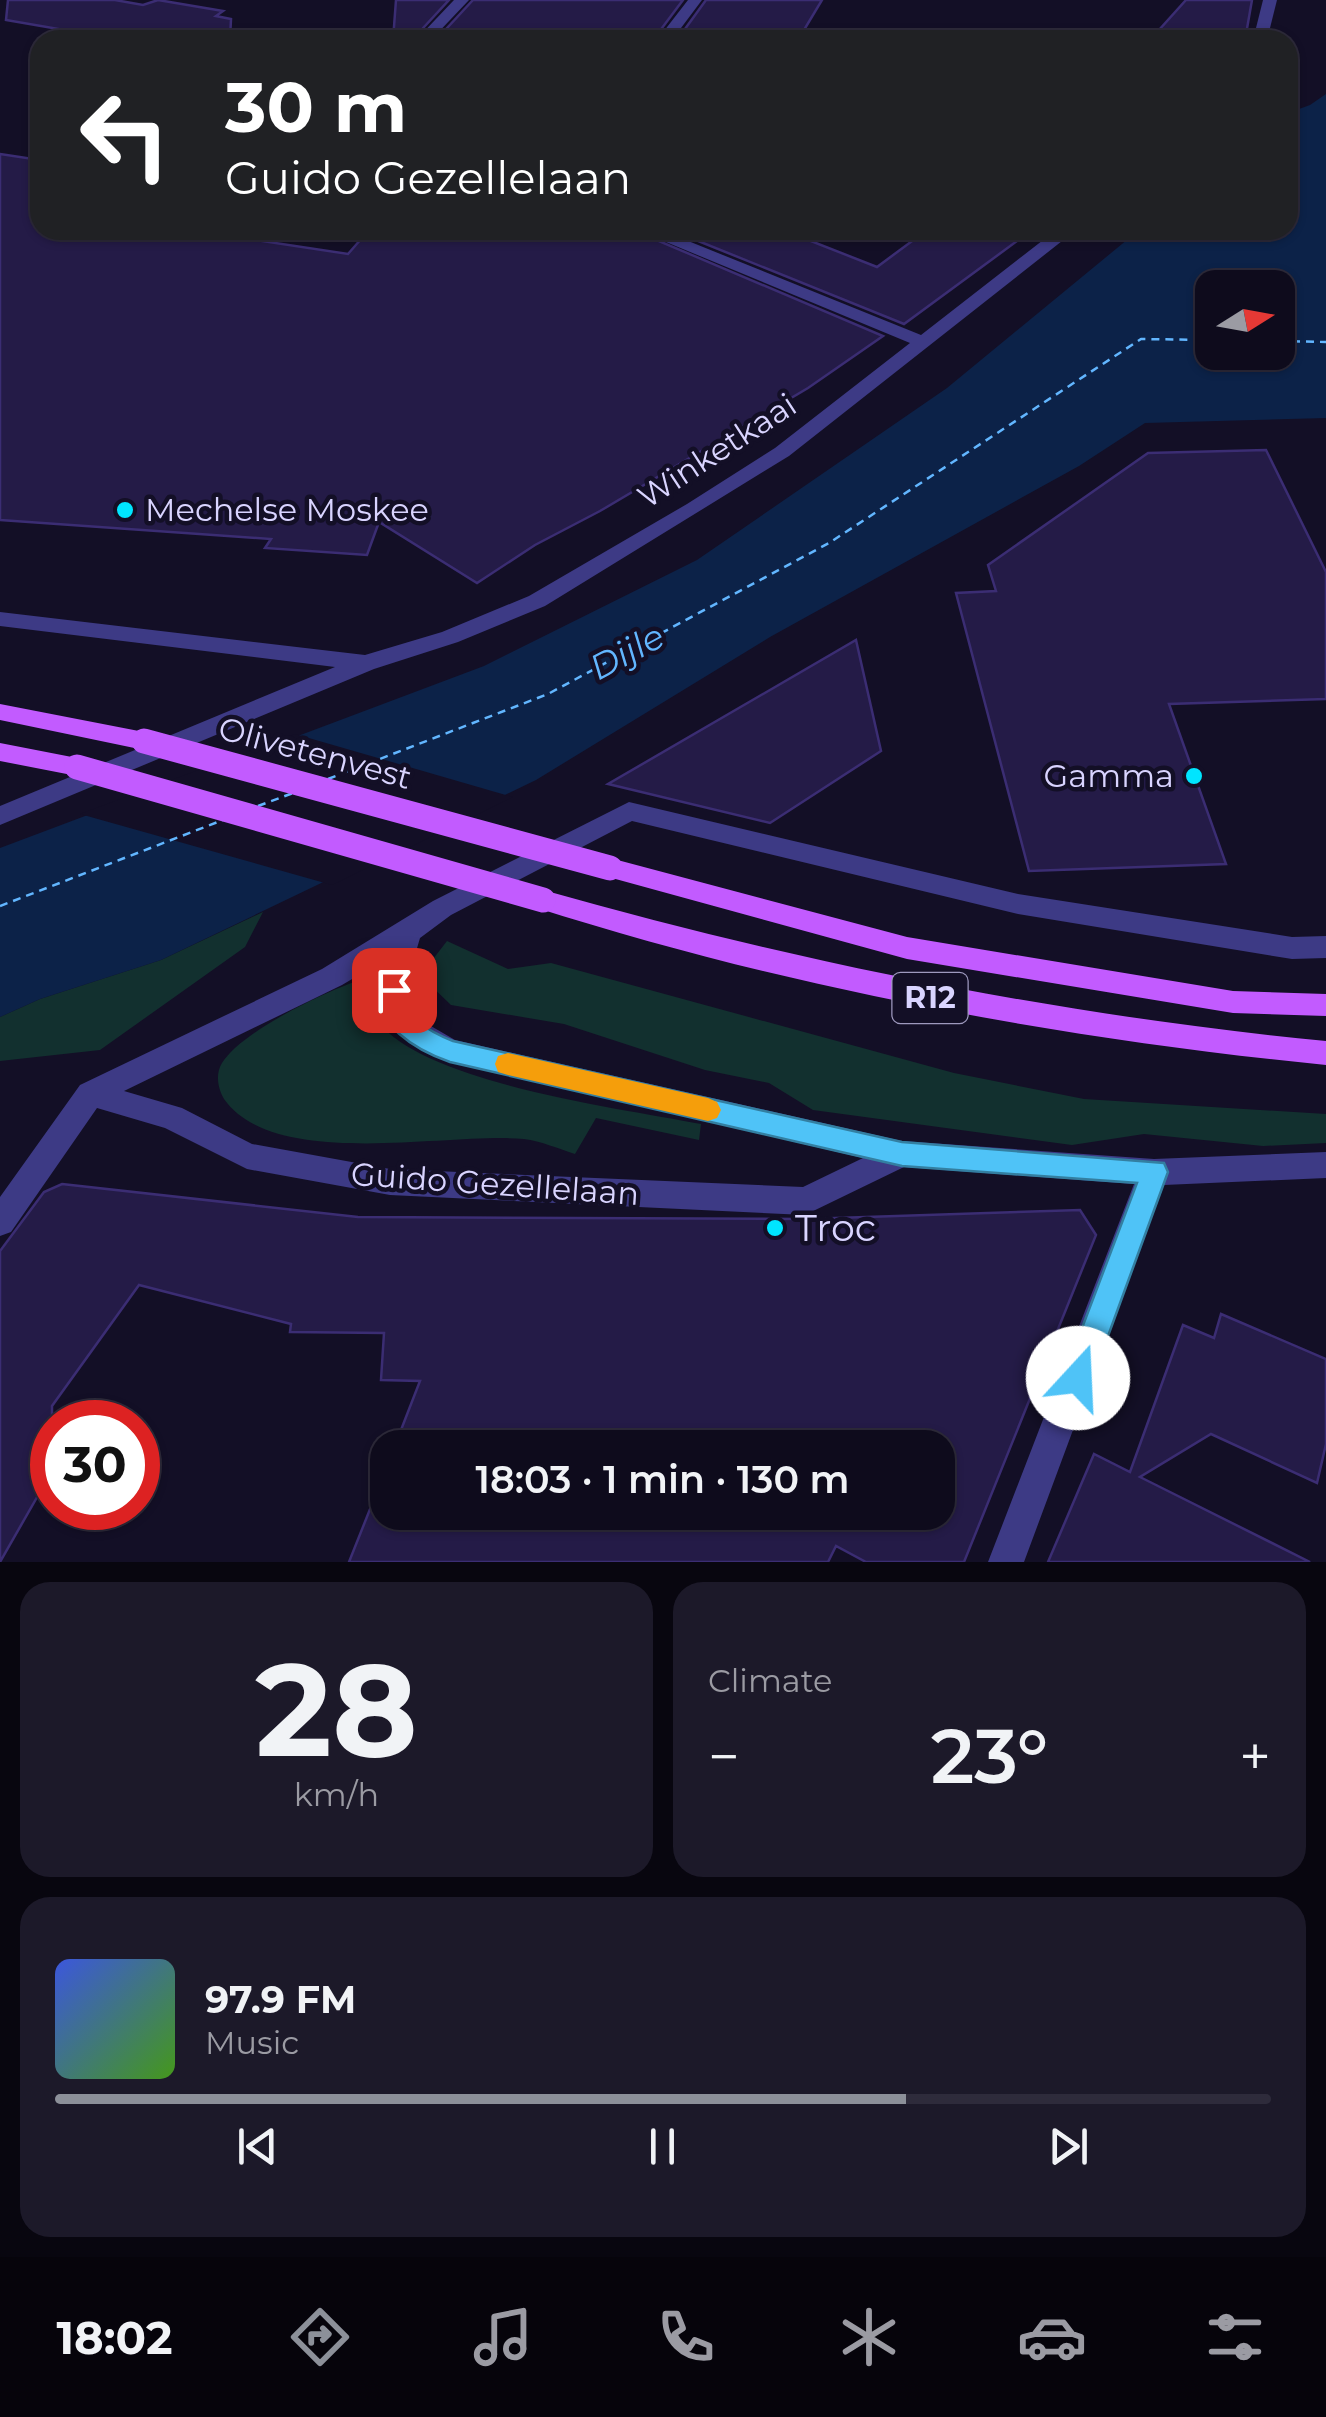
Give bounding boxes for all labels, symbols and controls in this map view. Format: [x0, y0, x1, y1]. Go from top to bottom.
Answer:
text: 30 m [225, 64, 407, 150]
icon: left [60, 70, 190, 200]
text: Guido Gezellelaan [225, 150, 631, 205]
north arrow [1195, 270, 1295, 370]
map controls [1195, 270, 1295, 370]
street label: Winketkaai [630, 385, 803, 516]
place label: Mechelse Moskee [145, 490, 429, 529]
marker: Mechelse Moskee [114, 499, 136, 521]
water label: Dijle [582, 614, 672, 689]
street label: Olivetenvest [214, 708, 416, 797]
place label: Gamma [1044, 756, 1174, 795]
marker: Gamma [1183, 765, 1205, 787]
pin [352, 948, 437, 1033]
icon: arrive [367, 963, 422, 1018]
road number: R12 [892, 973, 968, 1023]
street label: Guido Gezellelaan [350, 1154, 640, 1213]
place label: Troc [795, 1204, 876, 1251]
marker: Troc [764, 1217, 786, 1239]
position arrow [1026, 1326, 1130, 1430]
speed limit sign: 30 [30, 1400, 160, 1530]
text: 18:03 · 1 min · 130 m [475, 1456, 850, 1503]
text: 28 [255, 1630, 418, 1789]
text: Climate [708, 1661, 832, 1700]
text: 23° [931, 1710, 1048, 1802]
text: − [708, 1723, 740, 1790]
text: + [1239, 1723, 1271, 1790]
text: km/h [294, 1775, 379, 1814]
text: 97.9 FM [205, 1976, 356, 2023]
text: Music [205, 2023, 299, 2062]
icon: previous [230, 2119, 285, 2174]
icon: pause [635, 2119, 690, 2174]
icon: next [1041, 2119, 1096, 2174]
icon: directions [285, 2302, 355, 2372]
icon: music [468, 2302, 538, 2372]
icon: phone [651, 2302, 721, 2372]
icon: climate [834, 2302, 904, 2372]
icon: car [1017, 2302, 1087, 2372]
icon: filters [1200, 2302, 1270, 2372]
text: 18:02 [56, 2310, 172, 2365]

